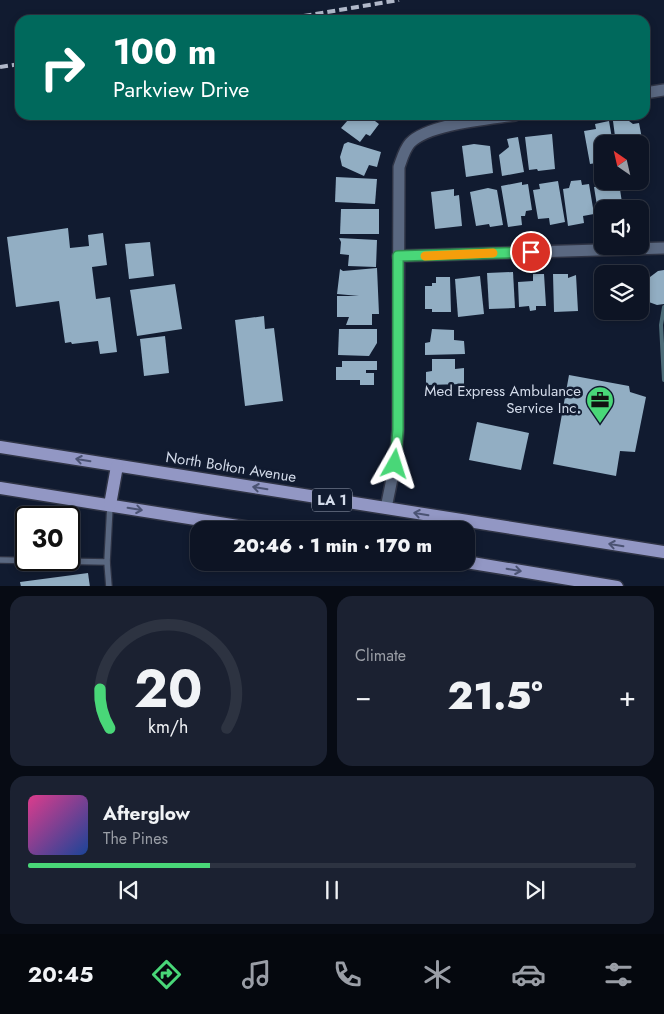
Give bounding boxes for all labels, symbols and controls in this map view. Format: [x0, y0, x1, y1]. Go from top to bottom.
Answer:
text: 100 m [113, 27, 216, 77]
icon: right [30, 35, 95, 100]
text: Parkview Drive [113, 73, 249, 105]
north arrow [594, 135, 649, 190]
map controls [594, 135, 649, 320]
button: sound [594, 200, 649, 255]
pin [510, 231, 552, 273]
icon: arrive [517, 238, 545, 266]
button: layers [594, 265, 649, 320]
place label: Med Express Ambulance Service Inc. [424, 380, 581, 419]
office icon: Med Express Ambulance Service Inc. [585, 385, 615, 424]
position arrow [368, 437, 420, 489]
street label: North Bolton Avenue [164, 446, 298, 488]
one-way arrow [75, 455, 91, 465]
one-way arrow [253, 483, 269, 493]
road number: LA 1 [312, 488, 352, 512]
one-way arrow [126, 505, 142, 515]
speed limit sign: 30 [15, 506, 80, 571]
one-way arrow [413, 508, 429, 518]
text: 20:46 · 1 min · 170 m [233, 532, 432, 559]
one-way arrow [608, 539, 624, 549]
one-way arrow [506, 565, 522, 575]
text: Climate [355, 644, 406, 667]
text: 20 [134, 651, 203, 727]
text: 21.5° [447, 668, 543, 723]
text: − [355, 676, 372, 717]
text: + [619, 676, 636, 717]
text: km/h [148, 714, 189, 740]
text: Afterglow [103, 800, 190, 827]
text: The Pines [103, 827, 168, 850]
icon: previous [115, 876, 143, 904]
icon: pause [318, 876, 346, 904]
icon: next [521, 876, 549, 904]
icon: directions [149, 957, 184, 992]
icon: music [239, 957, 274, 992]
icon: phone [330, 957, 365, 992]
icon: climate [420, 957, 455, 992]
icon: car [511, 957, 546, 992]
icon: filters [601, 957, 636, 992]
text: 20:45 [28, 958, 93, 990]

